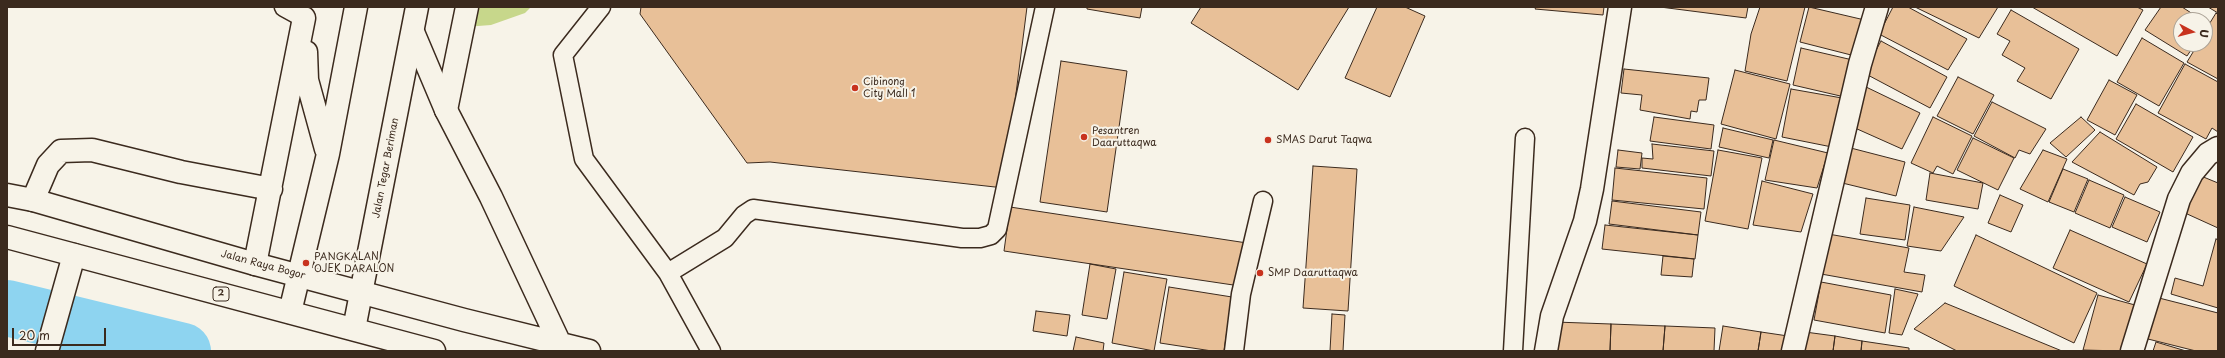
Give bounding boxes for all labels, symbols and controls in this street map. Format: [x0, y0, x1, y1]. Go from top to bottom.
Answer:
north arrow [2173, 12, 2213, 52]
text: U [2195, 28, 2213, 39]
place label: Cibinong City Mall 1 [863, 76, 915, 100]
marker: Cibinong City Mall 1 [850, 83, 860, 93]
street label: Jalan Tegar Beriman [370, 117, 402, 219]
place label: Pesantren Daaruttaqwa [1092, 125, 1156, 148]
marker: Pesantren Daaruttaqwa [1079, 132, 1089, 142]
place label: SMAS Darut Taqwa [1276, 134, 1372, 146]
marker: SMAS Darut Taqwa [1263, 135, 1273, 145]
street label: Jalan Raya Bogor [219, 248, 307, 282]
place label: PANGKALAN OJEK DARALON [314, 251, 394, 274]
marker: PANGKALAN OJEK DARALON [301, 258, 311, 268]
place label: SMP Daaruttaqwa [1268, 267, 1358, 279]
marker: SMP Daaruttaqwa [1255, 268, 1265, 278]
road number: 2 [213, 287, 229, 301]
scale bar [14, 320, 108, 346]
text: 20 m [19, 326, 50, 344]

